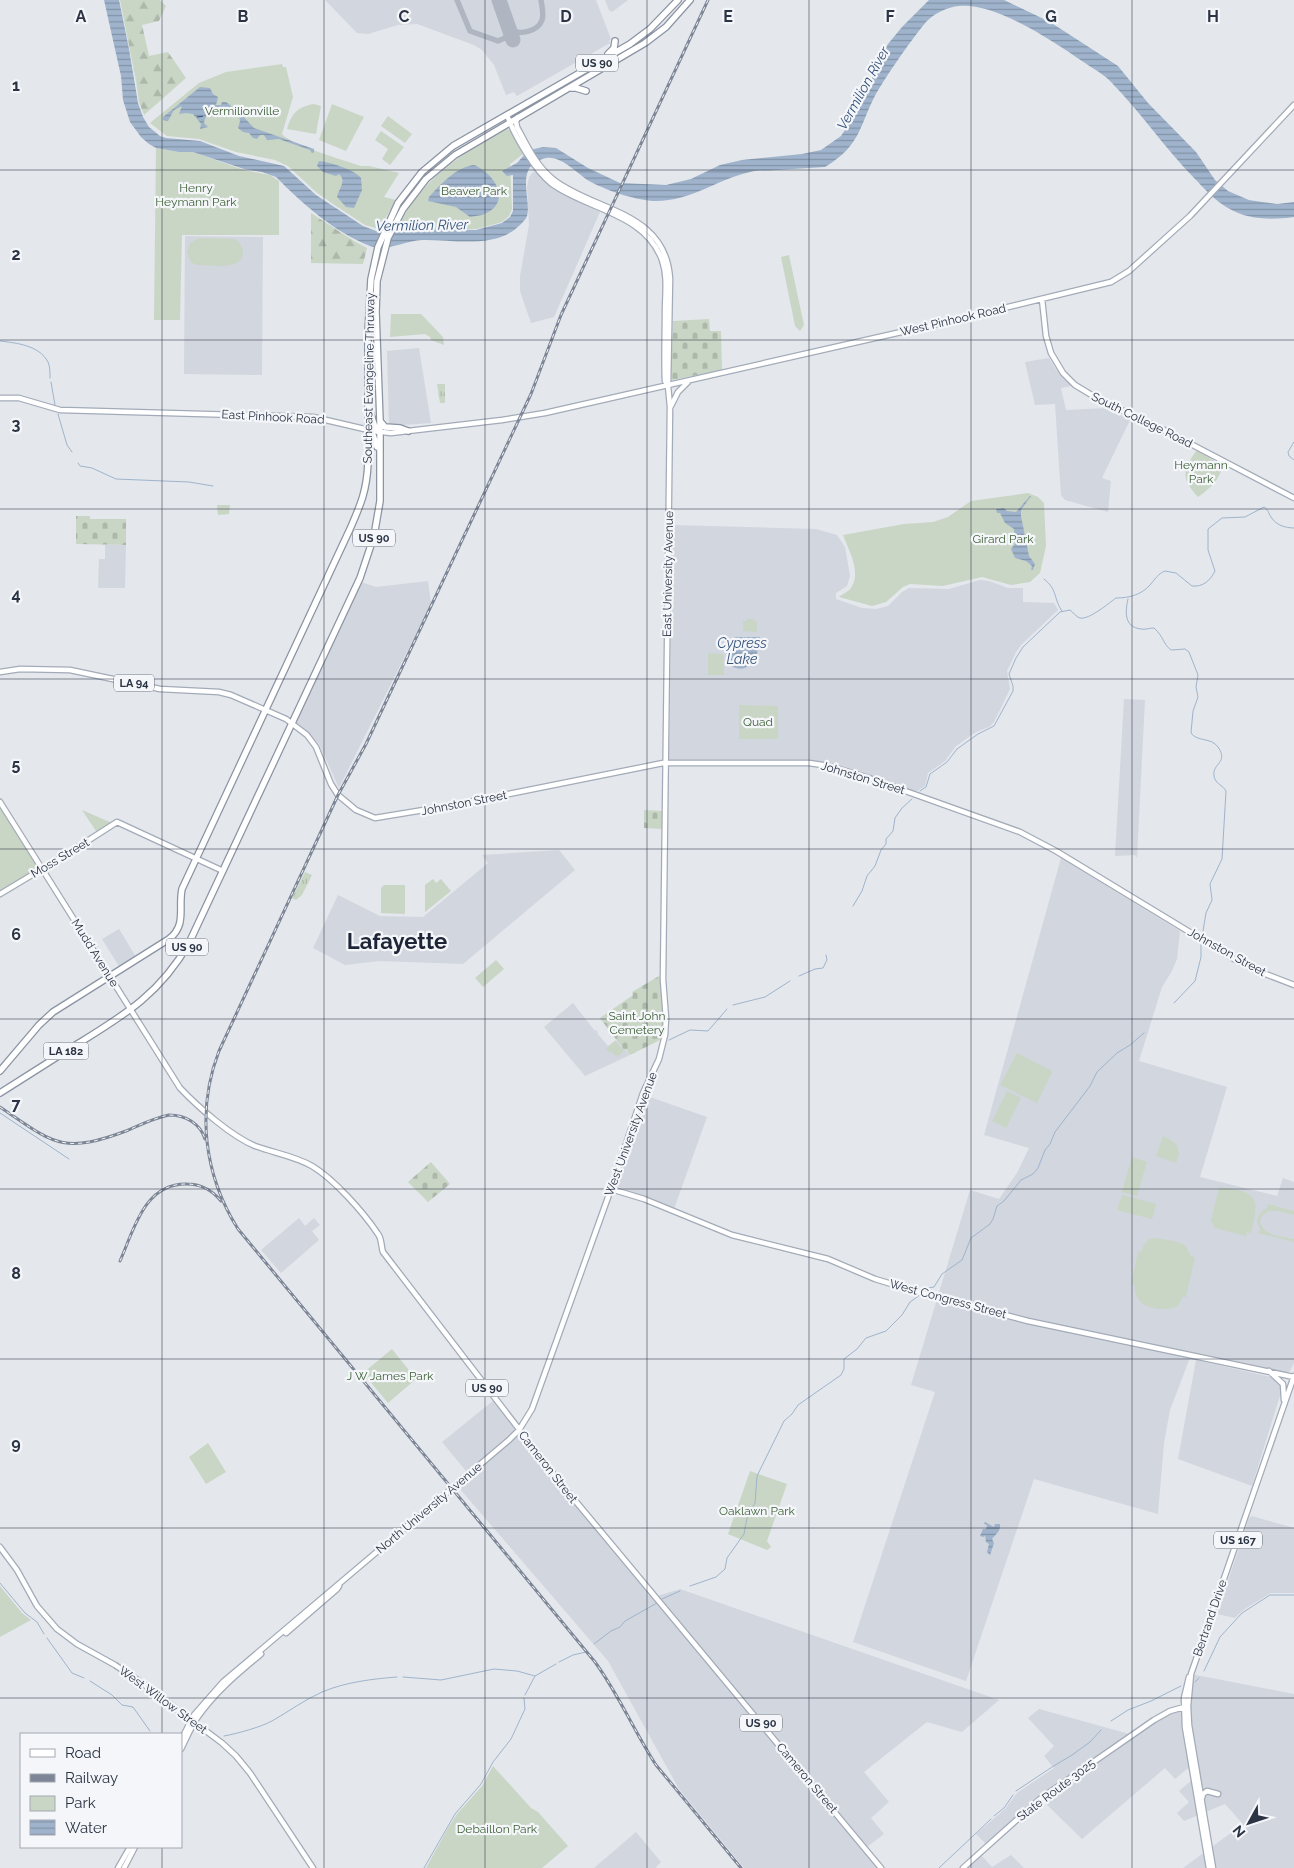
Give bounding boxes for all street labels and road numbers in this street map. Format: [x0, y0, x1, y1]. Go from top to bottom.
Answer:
road number: US 90 [576, 54, 618, 72]
street label: Southeast Evangeline Thruway [361, 292, 378, 464]
street label: West Pinhook Road [899, 301, 1007, 339]
street label: South College Road [1089, 389, 1195, 451]
street label: East Pinhook Road [221, 407, 325, 427]
street label: East University Avenue [660, 511, 676, 637]
road number: US 90 [353, 530, 395, 546]
road number: LA 94 [114, 674, 154, 691]
street label: Johnston Street [819, 759, 907, 797]
street label: Johnston Street [420, 788, 508, 818]
street label: Moss Street [28, 835, 92, 881]
street label: Mudd Avenue [69, 916, 121, 990]
street label: Johnston Street [1186, 925, 1268, 979]
road number: US 90 [166, 939, 208, 956]
road number: LA 182 [44, 1042, 88, 1060]
street label: West University Avenue [602, 1070, 660, 1198]
street label: West Congress Street [888, 1277, 1008, 1321]
road number: US 90 [466, 1380, 508, 1396]
street label: Cameron Street [516, 1428, 580, 1506]
street label: North University Avenue [373, 1460, 485, 1556]
road number: US 167 [1214, 1532, 1262, 1548]
street label: Bertrand Drive [1190, 1578, 1230, 1658]
street label: West Willow Street [116, 1663, 210, 1737]
road number: US 90 [740, 1715, 782, 1732]
street label: Cameron Street [774, 1740, 840, 1816]
street label: State Route 3025 [1014, 1756, 1098, 1824]

